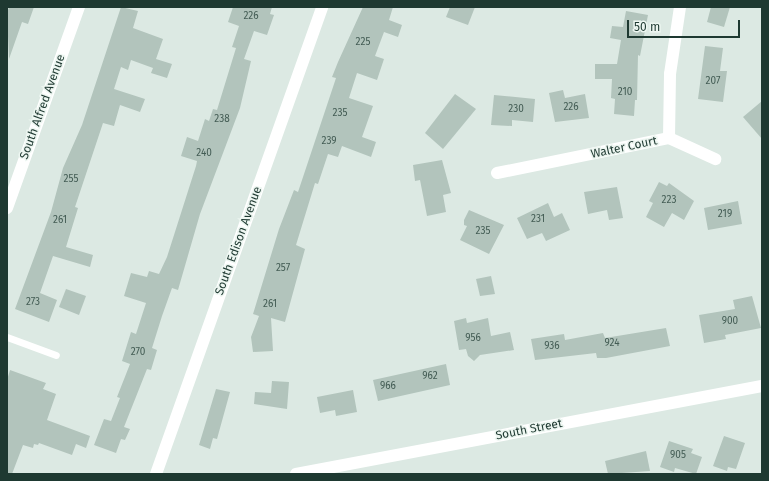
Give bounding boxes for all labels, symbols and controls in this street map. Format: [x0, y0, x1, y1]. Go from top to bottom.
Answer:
house number: 226 [243, 11, 259, 23]
scale bar [629, 12, 742, 38]
text: 50 m [634, 20, 660, 34]
house number: 225 [356, 37, 370, 49]
street label: South Alfred Avenue [17, 53, 69, 161]
house number: 207 [706, 76, 720, 88]
house number: 210 [618, 87, 632, 99]
house number: 226 [563, 102, 579, 114]
house number: 230 [508, 104, 524, 116]
house number: 235 [333, 108, 347, 120]
house number: 238 [214, 114, 230, 126]
street label: Walter Court [590, 134, 658, 162]
house number: 239 [321, 136, 337, 148]
house number: 240 [196, 148, 212, 160]
house number: 255 [64, 174, 78, 186]
street label: South Edison Avenue [213, 185, 265, 297]
house number: 223 [662, 195, 676, 207]
house number: 219 [718, 209, 732, 221]
house number: 231 [531, 214, 545, 226]
house number: 261 [53, 215, 67, 227]
house number: 235 [476, 226, 490, 238]
house number: 257 [276, 263, 290, 275]
house number: 273 [26, 297, 40, 309]
house number: 261 [263, 299, 277, 311]
house number: 900 [722, 316, 738, 328]
house number: 956 [465, 333, 481, 345]
house number: 924 [604, 338, 620, 350]
house number: 936 [544, 341, 560, 353]
house number: 270 [131, 347, 145, 359]
house number: 962 [422, 371, 438, 383]
house number: 966 [380, 381, 396, 393]
street label: South Street [494, 416, 564, 444]
house number: 905 [670, 450, 686, 462]

